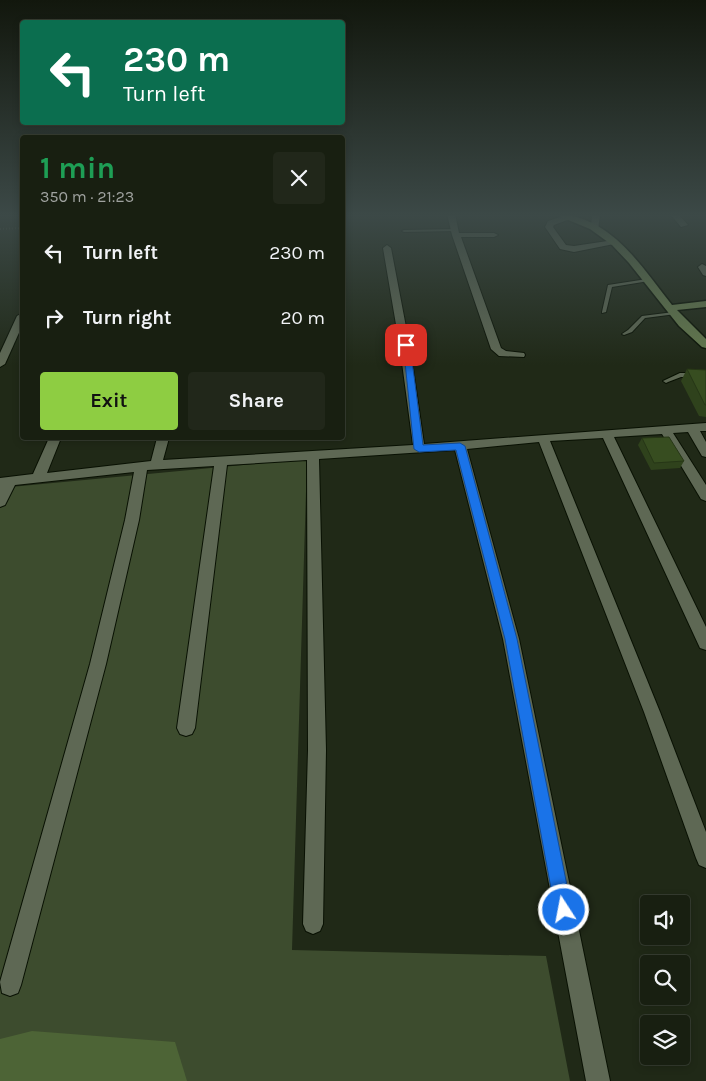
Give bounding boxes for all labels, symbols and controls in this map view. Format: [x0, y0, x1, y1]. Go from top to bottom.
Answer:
text: 230 m [123, 39, 230, 80]
icon: left [40, 40, 105, 105]
text: Turn left [123, 81, 206, 107]
text: 1 min [40, 150, 115, 186]
button: close [273, 152, 325, 204]
text: 350 m · 21:23 [40, 187, 134, 206]
icon: left [40, 239, 68, 267]
text: Turn left [83, 242, 158, 264]
text: 230 m [269, 242, 325, 264]
icon: right [40, 304, 68, 332]
text: Turn right [83, 307, 172, 329]
text: 20 m [280, 307, 325, 329]
pin [385, 324, 427, 366]
icon: arrive [392, 331, 420, 359]
button: Exit [40, 372, 178, 430]
button: Share [188, 372, 325, 430]
position arrow [537, 883, 589, 935]
map controls [640, 895, 690, 1065]
button: sound [640, 895, 690, 945]
button: search [640, 955, 690, 1005]
button: layers [640, 1015, 690, 1065]

